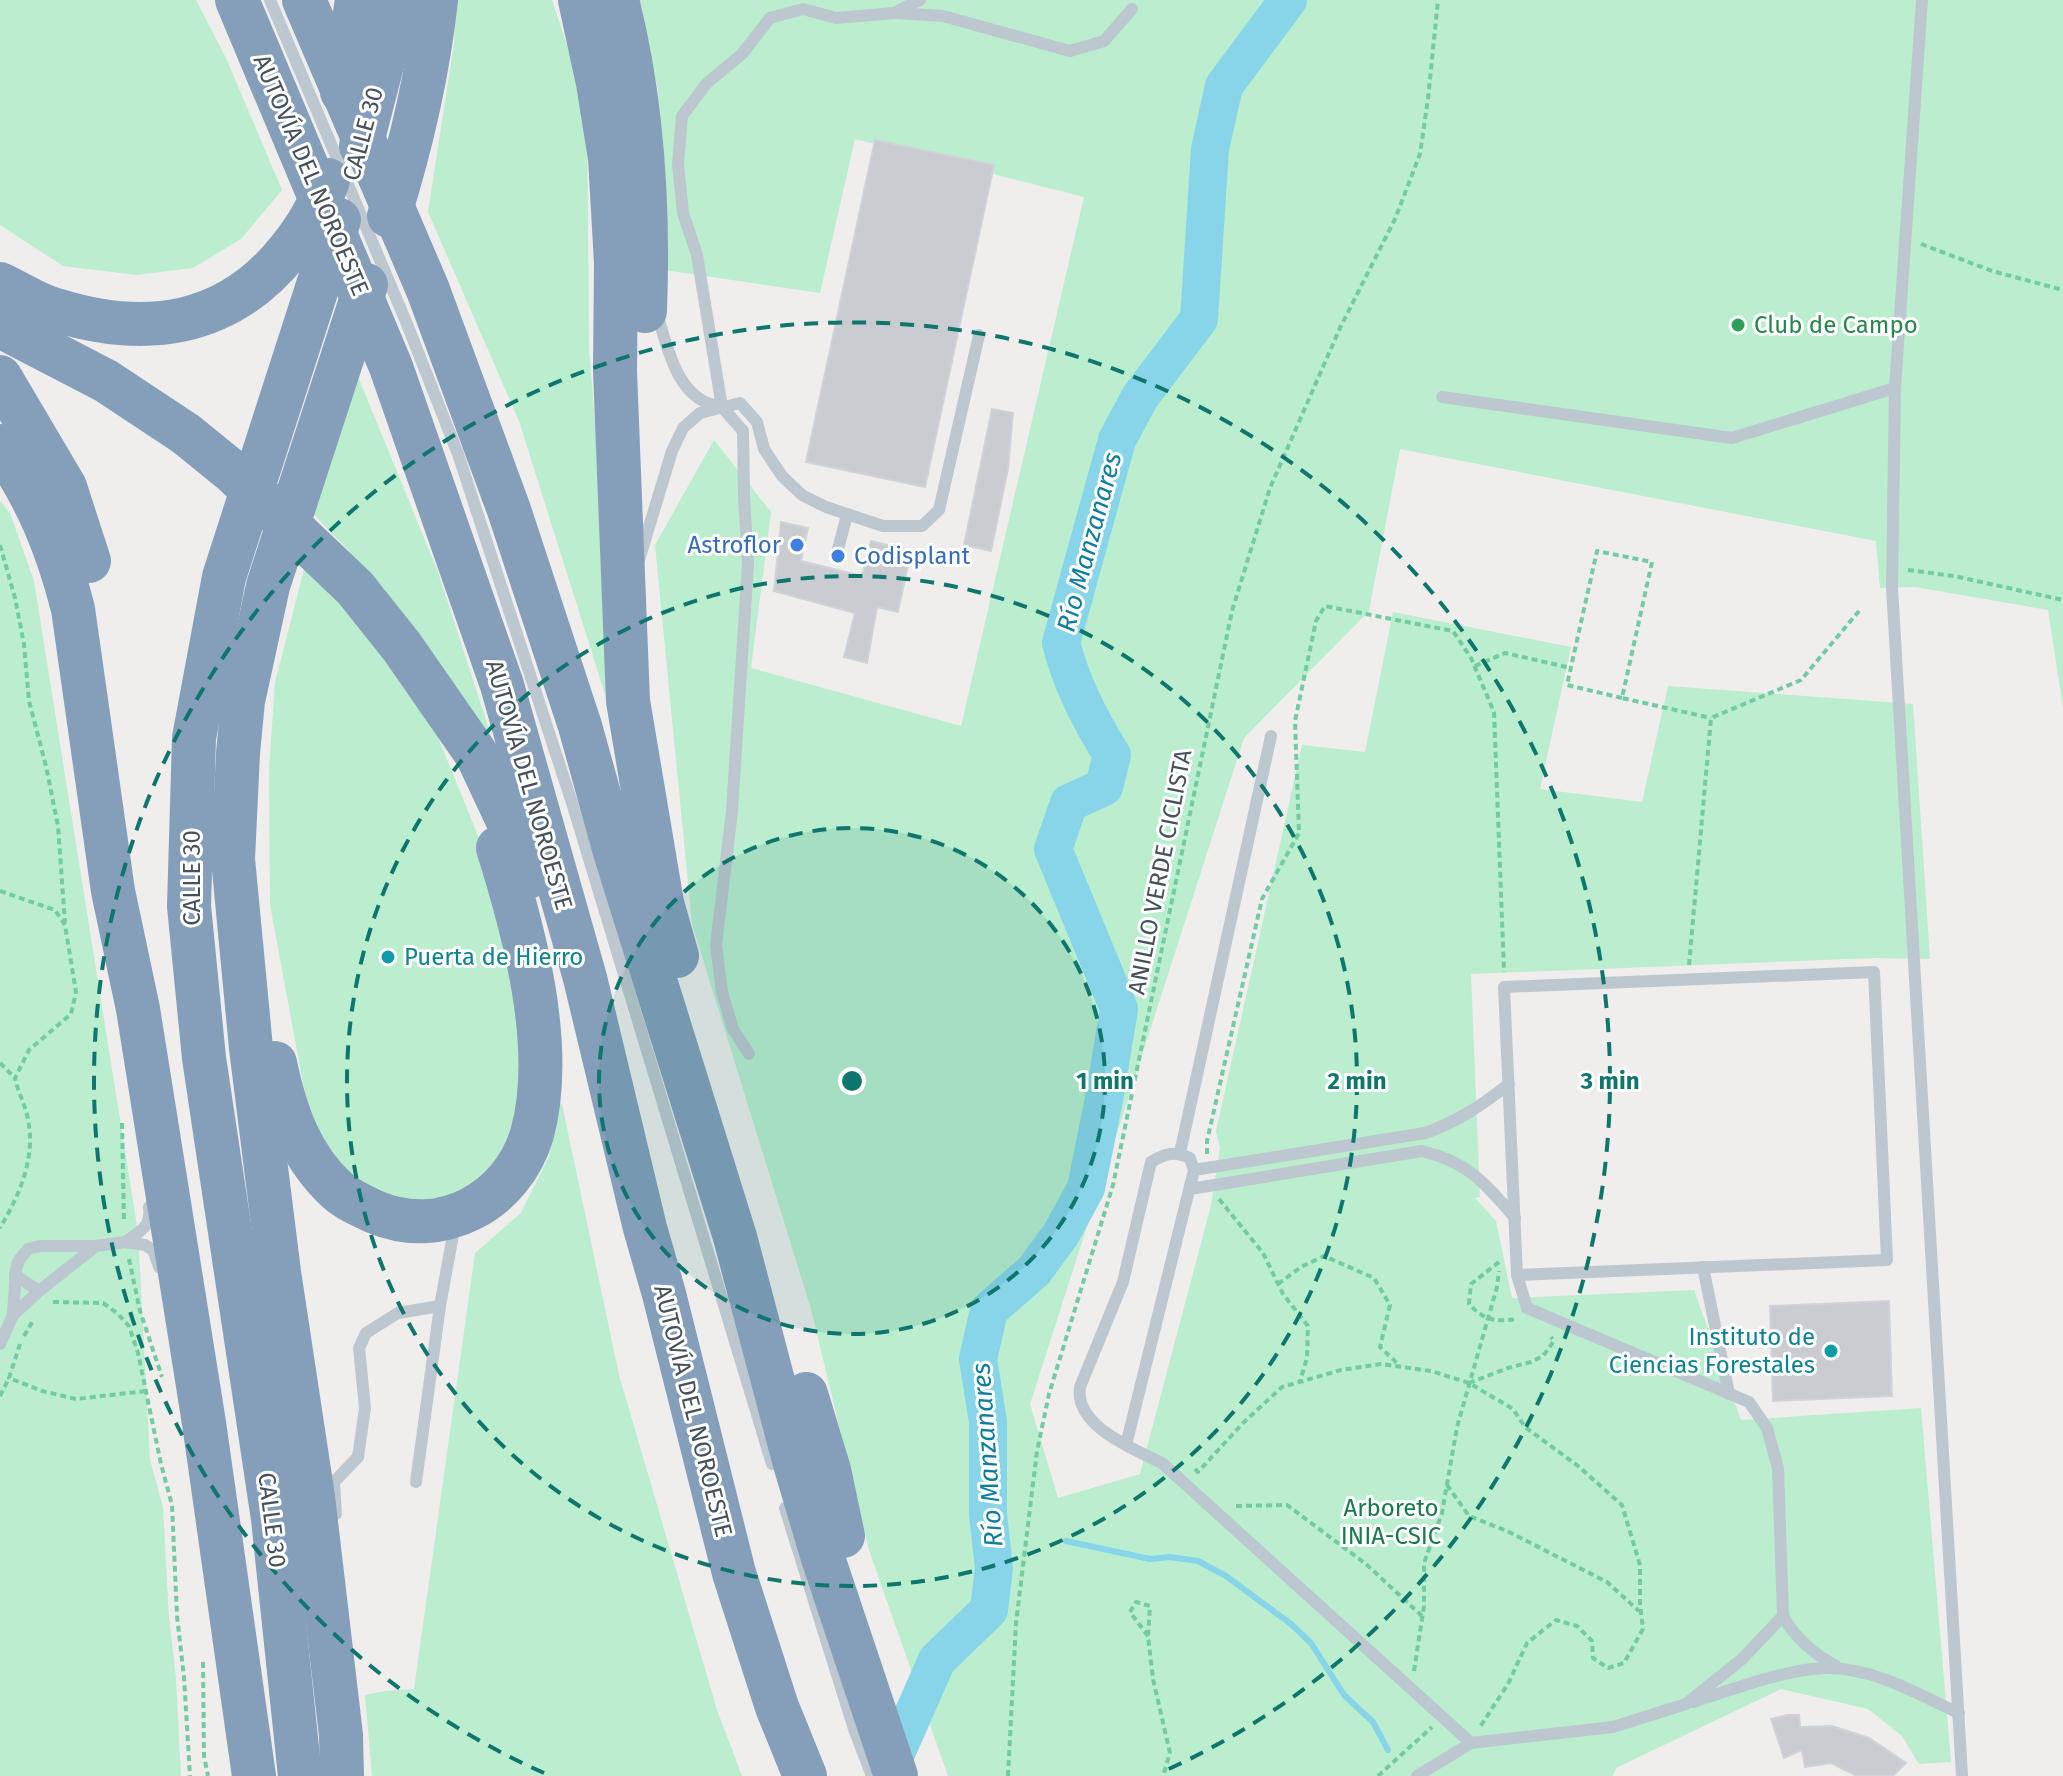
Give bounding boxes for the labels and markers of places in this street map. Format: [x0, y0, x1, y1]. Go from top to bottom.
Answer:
place label: Club de Campo [1754, 311, 1918, 339]
marker: Club de Campo [1729, 316, 1747, 334]
place label: Astroflor [687, 531, 782, 559]
marker: Astroflor [788, 536, 806, 554]
place label: Codisplant [854, 542, 971, 570]
marker: Codisplant [829, 547, 847, 565]
place label: Puerta de Hierro [404, 943, 583, 971]
marker: Puerta de Hierro [379, 948, 397, 966]
centre of rings [838, 1067, 866, 1095]
place label: Instituto de Ciencias Forestales [1609, 1323, 1815, 1379]
marker: Instituto de Ciencias Forestales [1822, 1342, 1840, 1360]

